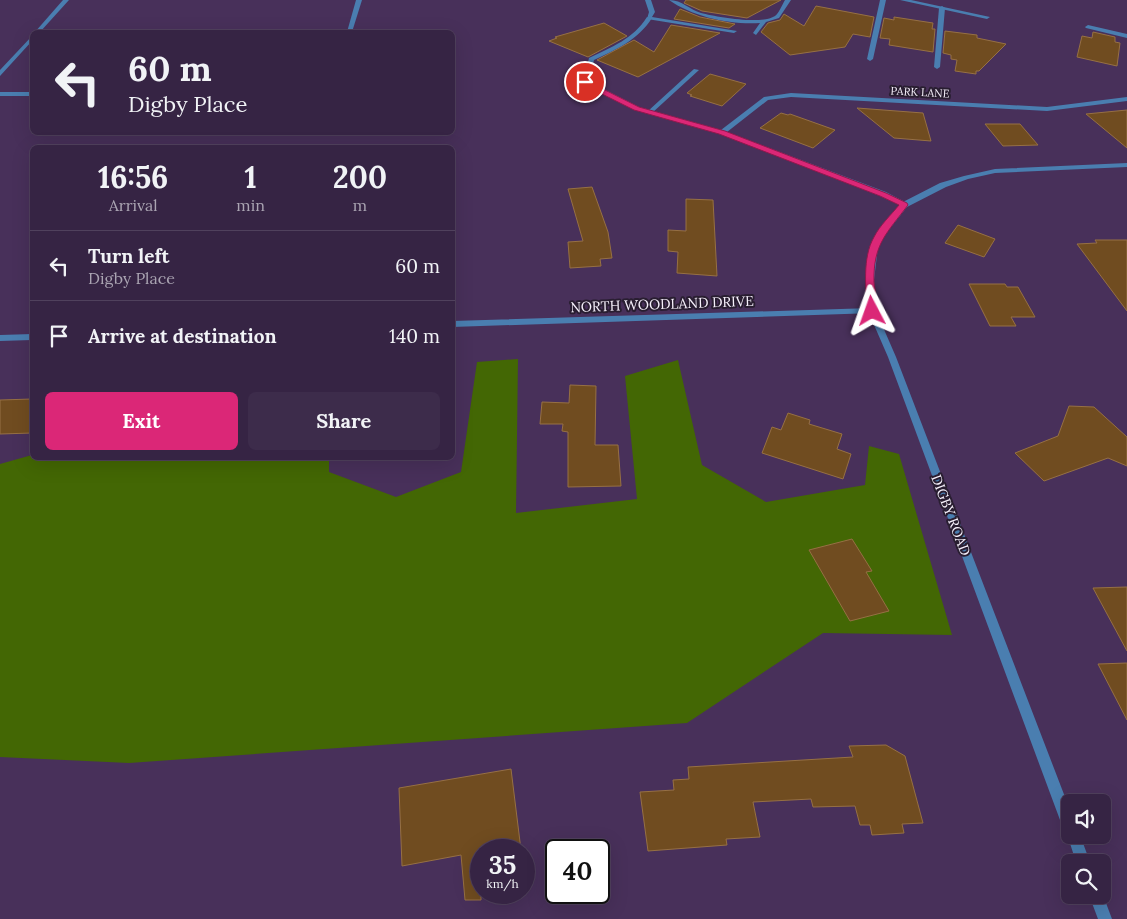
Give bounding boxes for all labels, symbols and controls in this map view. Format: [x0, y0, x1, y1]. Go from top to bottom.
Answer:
text: 60 m [128, 46, 212, 91]
icon: left [45, 50, 110, 115]
pin [564, 61, 606, 103]
icon: arrive [571, 68, 599, 96]
street label: PARK LANE [890, 83, 950, 101]
text: Digby Place [128, 90, 247, 118]
text: 16:56 [98, 158, 168, 196]
text: 1 [245, 158, 257, 196]
text: 200 [333, 158, 387, 196]
text: Arrival [109, 195, 158, 215]
text: min [236, 195, 265, 215]
text: m [353, 195, 367, 215]
text: Turn left [88, 244, 169, 268]
icon: left [45, 252, 73, 280]
text: 60 m [395, 254, 440, 278]
text: Digby Place [88, 268, 175, 288]
position arrow [845, 284, 897, 336]
street label: NORTH WOODLAND DRIVE [570, 292, 754, 316]
icon: arrive [45, 322, 73, 350]
text: Arrive at destination [88, 324, 277, 348]
text: 140 m [389, 324, 440, 348]
button: Exit [45, 392, 238, 450]
button: Share [248, 392, 440, 450]
street label: DIGBY ROAD [927, 472, 975, 558]
map controls [1061, 794, 1111, 904]
button: sound [1061, 794, 1111, 844]
speed limit sign: 40 [545, 839, 610, 904]
text: 35 [489, 849, 516, 881]
button: search [1061, 854, 1111, 904]
text: km/h [486, 876, 519, 891]

